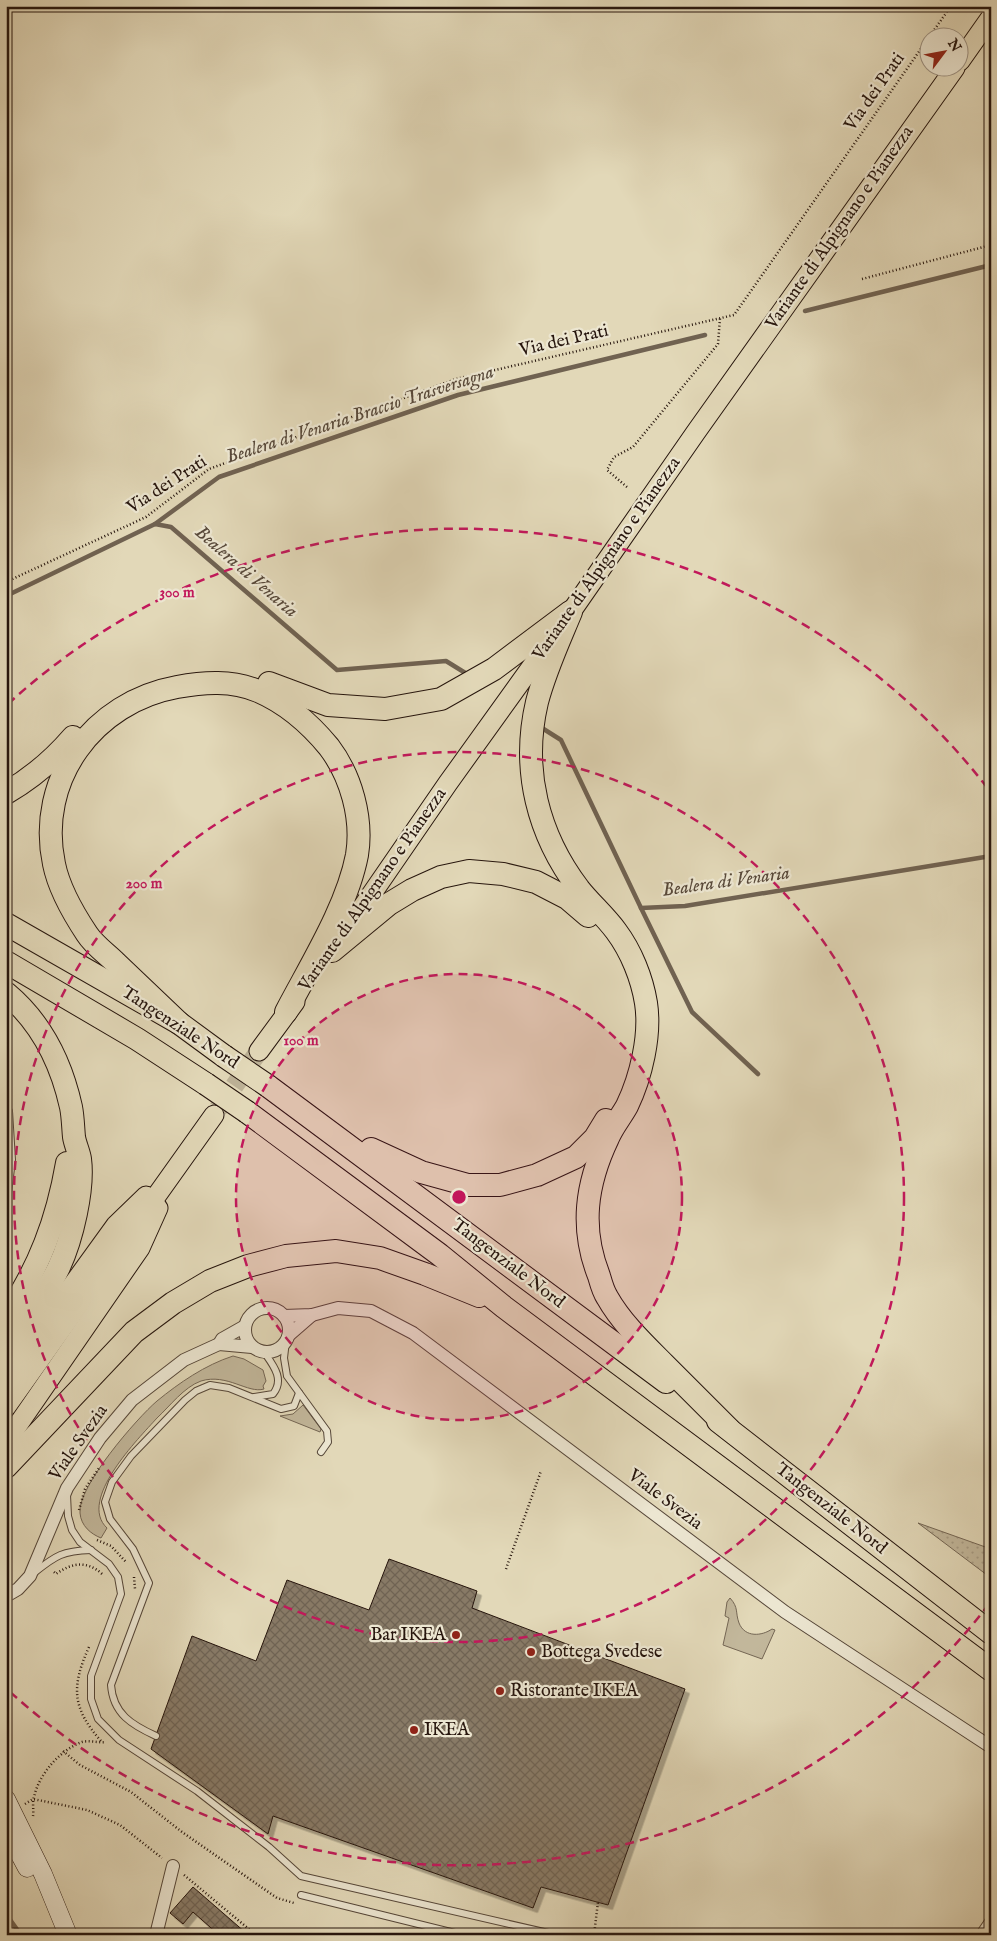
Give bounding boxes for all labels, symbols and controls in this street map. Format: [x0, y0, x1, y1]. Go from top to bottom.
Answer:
north arrow [920, 28, 970, 78]
text: N [943, 35, 965, 56]
street label: Via dei Prati [839, 48, 911, 137]
street label: Variante di Alpignano e Pianezza [760, 122, 919, 335]
street label: Via dei Prati [516, 320, 611, 363]
water label: Bealera di Venaria Braccio Trasversagna [223, 360, 497, 470]
street label: Via dei Prati [122, 451, 211, 520]
street label: Variante di Alpignano e Pianezza [527, 453, 686, 666]
water label: Bealera di Venaria [190, 521, 302, 623]
text: 300 m [159, 583, 195, 602]
street label: Variante di Alpignano e Pianezza [293, 784, 452, 997]
water label: Bealera di Venaria [661, 861, 791, 903]
text: 200 m [126, 874, 163, 893]
street label: Tangenziale Nord [117, 981, 243, 1075]
text: 100 m [283, 1031, 319, 1050]
centre of rings [450, 1188, 468, 1206]
street label: Tangenziale Nord [447, 1214, 569, 1314]
street label: Viale Svezia [44, 1400, 114, 1486]
street label: Tangenziale Nord [770, 1458, 892, 1560]
street label: Viale Svezia [622, 1464, 707, 1536]
place label: Bar IKEA [370, 1624, 447, 1647]
marker: Bar IKEA [450, 1629, 462, 1641]
place label: Bottega Svedese [541, 1641, 662, 1664]
marker: Bottega Svedese [525, 1646, 537, 1658]
place label: Ristorante IKEA [510, 1680, 639, 1703]
marker: Ristorante IKEA [494, 1685, 506, 1697]
place label: IKEA [424, 1719, 470, 1742]
marker: IKEA [408, 1724, 420, 1736]

